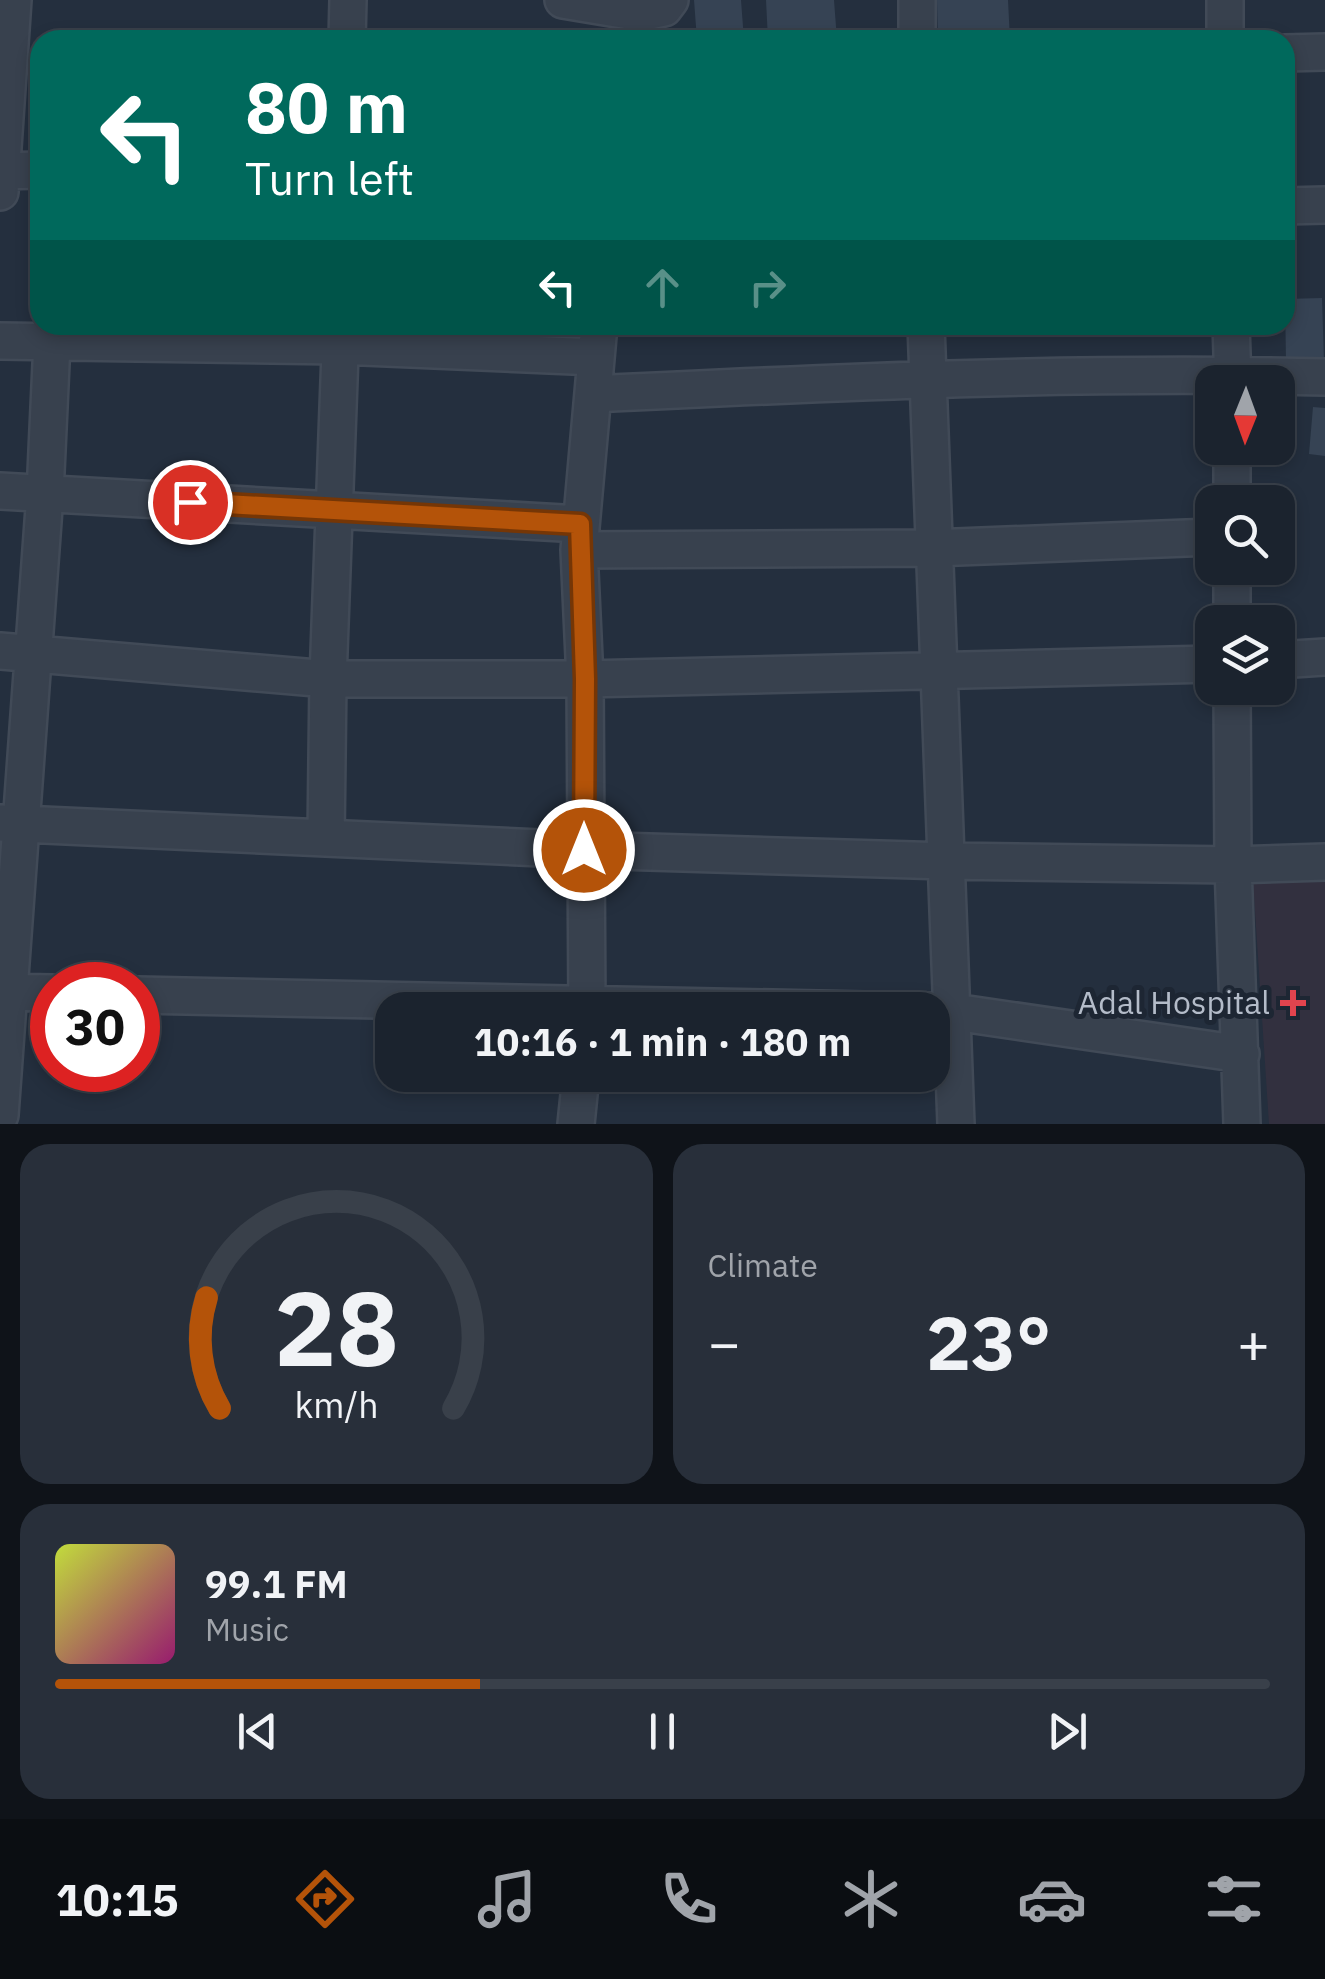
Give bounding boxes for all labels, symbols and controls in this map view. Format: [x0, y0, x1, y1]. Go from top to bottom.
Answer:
text: 80 m [245, 61, 408, 152]
icon: left [80, 70, 210, 200]
text: Turn left [245, 149, 414, 207]
icon: left [530, 260, 585, 315]
icon: ahead [635, 260, 690, 315]
icon: right [740, 260, 795, 315]
north arrow [1195, 365, 1295, 465]
map controls [1195, 365, 1295, 705]
pin [148, 460, 233, 545]
icon: arrive [163, 475, 218, 530]
button: search [1195, 485, 1295, 585]
button: layers [1195, 605, 1295, 705]
position arrow [532, 798, 636, 902]
speed limit sign: 30 [30, 962, 160, 1092]
place label: Adal Hospital [1078, 981, 1270, 1023]
marker: Adal Hospital [1280, 990, 1306, 1016]
text: 10:16 · 1 min · 180 m [474, 1017, 851, 1066]
text: Climate [708, 1244, 818, 1286]
text: 28 [274, 1259, 399, 1395]
text: 23° [926, 1293, 1051, 1391]
text: − [708, 1307, 741, 1378]
text: + [1237, 1307, 1270, 1378]
text: km/h [294, 1381, 378, 1428]
text: 99.1 FM [205, 1559, 348, 1608]
text: Music [205, 1608, 289, 1650]
icon: previous [230, 1704, 285, 1759]
icon: pause [635, 1704, 690, 1759]
icon: next [1040, 1704, 1095, 1759]
icon: directions [290, 1864, 360, 1934]
icon: music [472, 1864, 542, 1934]
icon: phone [654, 1864, 724, 1934]
icon: climate [836, 1864, 906, 1934]
icon: car [1017, 1864, 1087, 1934]
icon: filters [1199, 1864, 1269, 1934]
text: 10:15 [56, 1870, 179, 1928]

